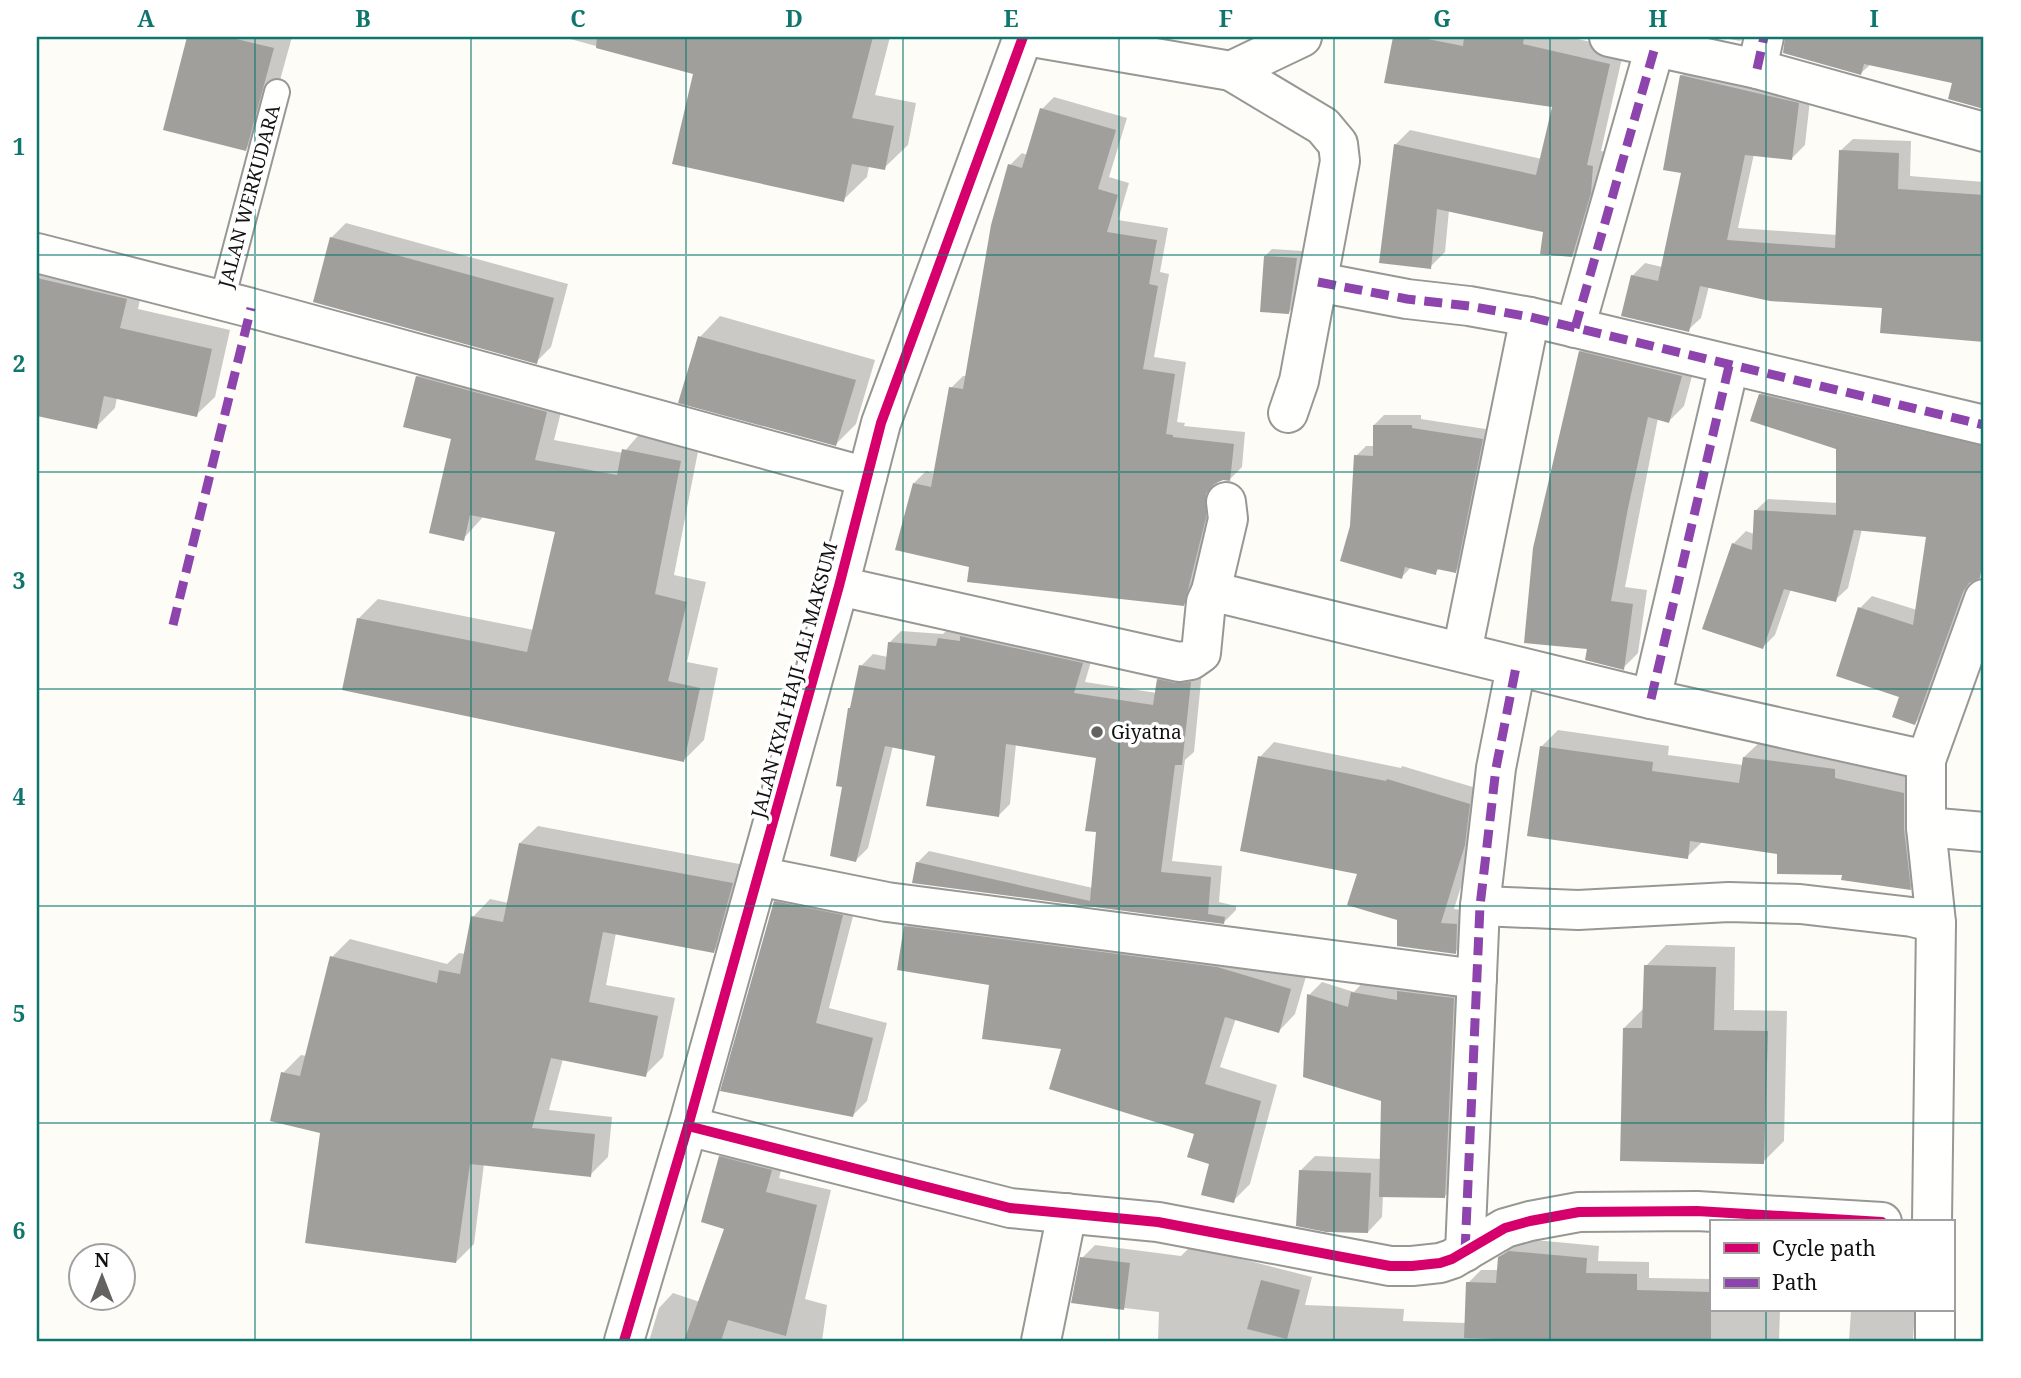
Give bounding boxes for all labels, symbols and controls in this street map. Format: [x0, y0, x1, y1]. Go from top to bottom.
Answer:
text: A [137, 2, 155, 34]
text: B [355, 2, 371, 34]
text: C [570, 2, 586, 34]
text: D [785, 2, 803, 34]
text: E [1003, 2, 1019, 34]
text: F [1219, 2, 1233, 34]
text: G [1433, 2, 1451, 34]
text: H [1649, 2, 1668, 34]
text: I [1869, 2, 1879, 34]
street label: JALAN WERKUDARA [212, 101, 286, 291]
text: 1 [13, 130, 26, 162]
text: 2 [13, 347, 26, 379]
street label: JALAN KYAI HAJI ALI MAKSUM [744, 539, 843, 822]
text: 3 [13, 564, 26, 596]
place label: Giyatna [1111, 719, 1182, 745]
marker: Giyatna [1089, 724, 1105, 740]
text: 4 [13, 780, 26, 812]
text: 5 [13, 997, 26, 1029]
text: 6 [13, 1214, 26, 1246]
legend [1710, 1220, 1954, 1312]
text: Cycle path [1772, 1234, 1876, 1262]
north arrow [66, 1242, 136, 1312]
text: N [95, 1247, 110, 1273]
text: Path [1772, 1268, 1817, 1296]

